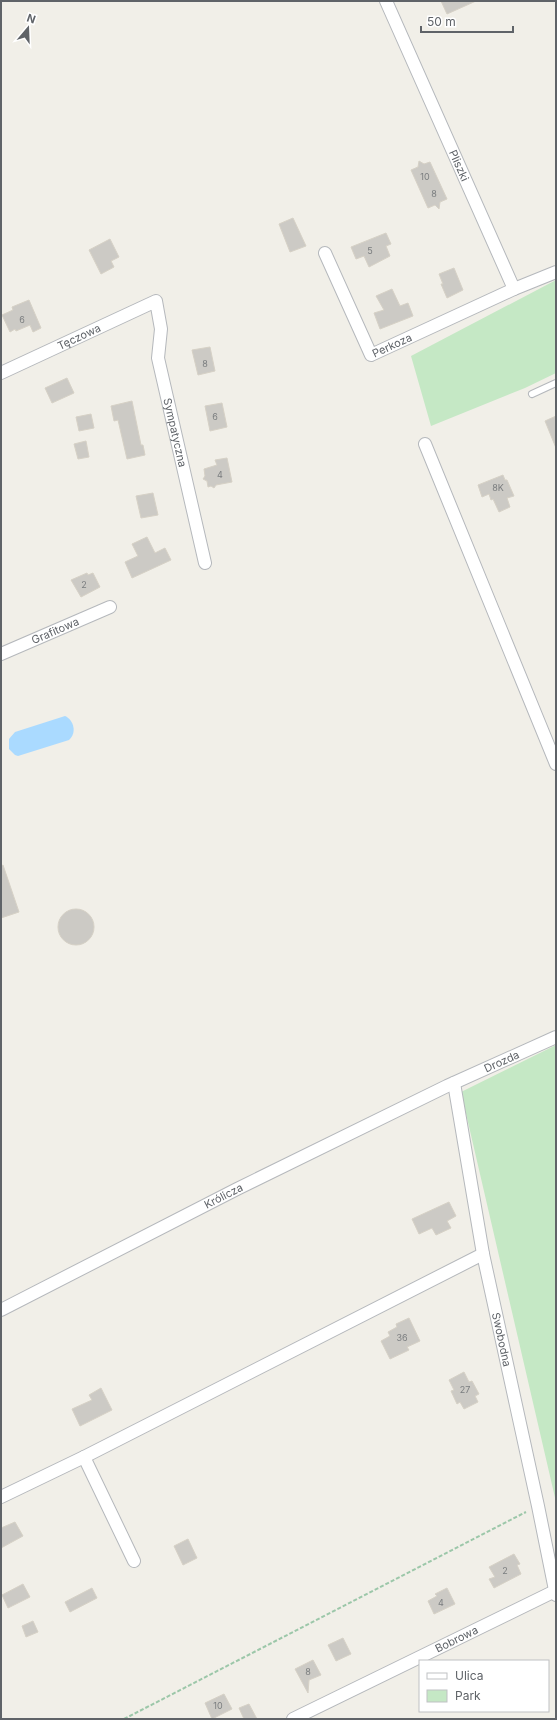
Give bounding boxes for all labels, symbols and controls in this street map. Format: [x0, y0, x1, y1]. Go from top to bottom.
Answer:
north arrow [8, 8, 48, 48]
scale bar [421, 8, 513, 34]
text: N [25, 11, 38, 27]
text: 50 m [427, 14, 456, 29]
street label: Pliszki [446, 148, 472, 183]
house number: 10 [420, 171, 430, 182]
house number: 8 [431, 188, 437, 199]
house number: 5 [367, 245, 373, 256]
house number: 6 [19, 314, 25, 325]
street label: Tęczowa [55, 321, 103, 353]
street label: Perkoza [370, 330, 414, 361]
house number: 8 [202, 358, 208, 369]
street label: Sympatyczna [160, 397, 190, 469]
house number: 6 [212, 411, 218, 422]
house number: 4 [217, 469, 223, 480]
house number: 8K [492, 482, 504, 493]
house number: 2 [81, 579, 87, 590]
street label: Grafitowa [29, 614, 81, 647]
street label: Drozda [482, 1047, 521, 1075]
street label: Królicza [202, 1180, 245, 1212]
street label: Swobodna [489, 1311, 514, 1368]
house number: 36 [396, 1332, 408, 1343]
house number: 27 [460, 1384, 470, 1395]
house number: 2 [502, 1565, 508, 1576]
house number: 4 [438, 1597, 444, 1608]
street label: Bobrowa [433, 1623, 480, 1656]
legend [419, 1660, 549, 1712]
house number: 8 [305, 1666, 311, 1677]
text: Ulica [455, 1668, 483, 1683]
text: Park [455, 1688, 481, 1703]
house number: 10 [213, 1700, 223, 1711]

